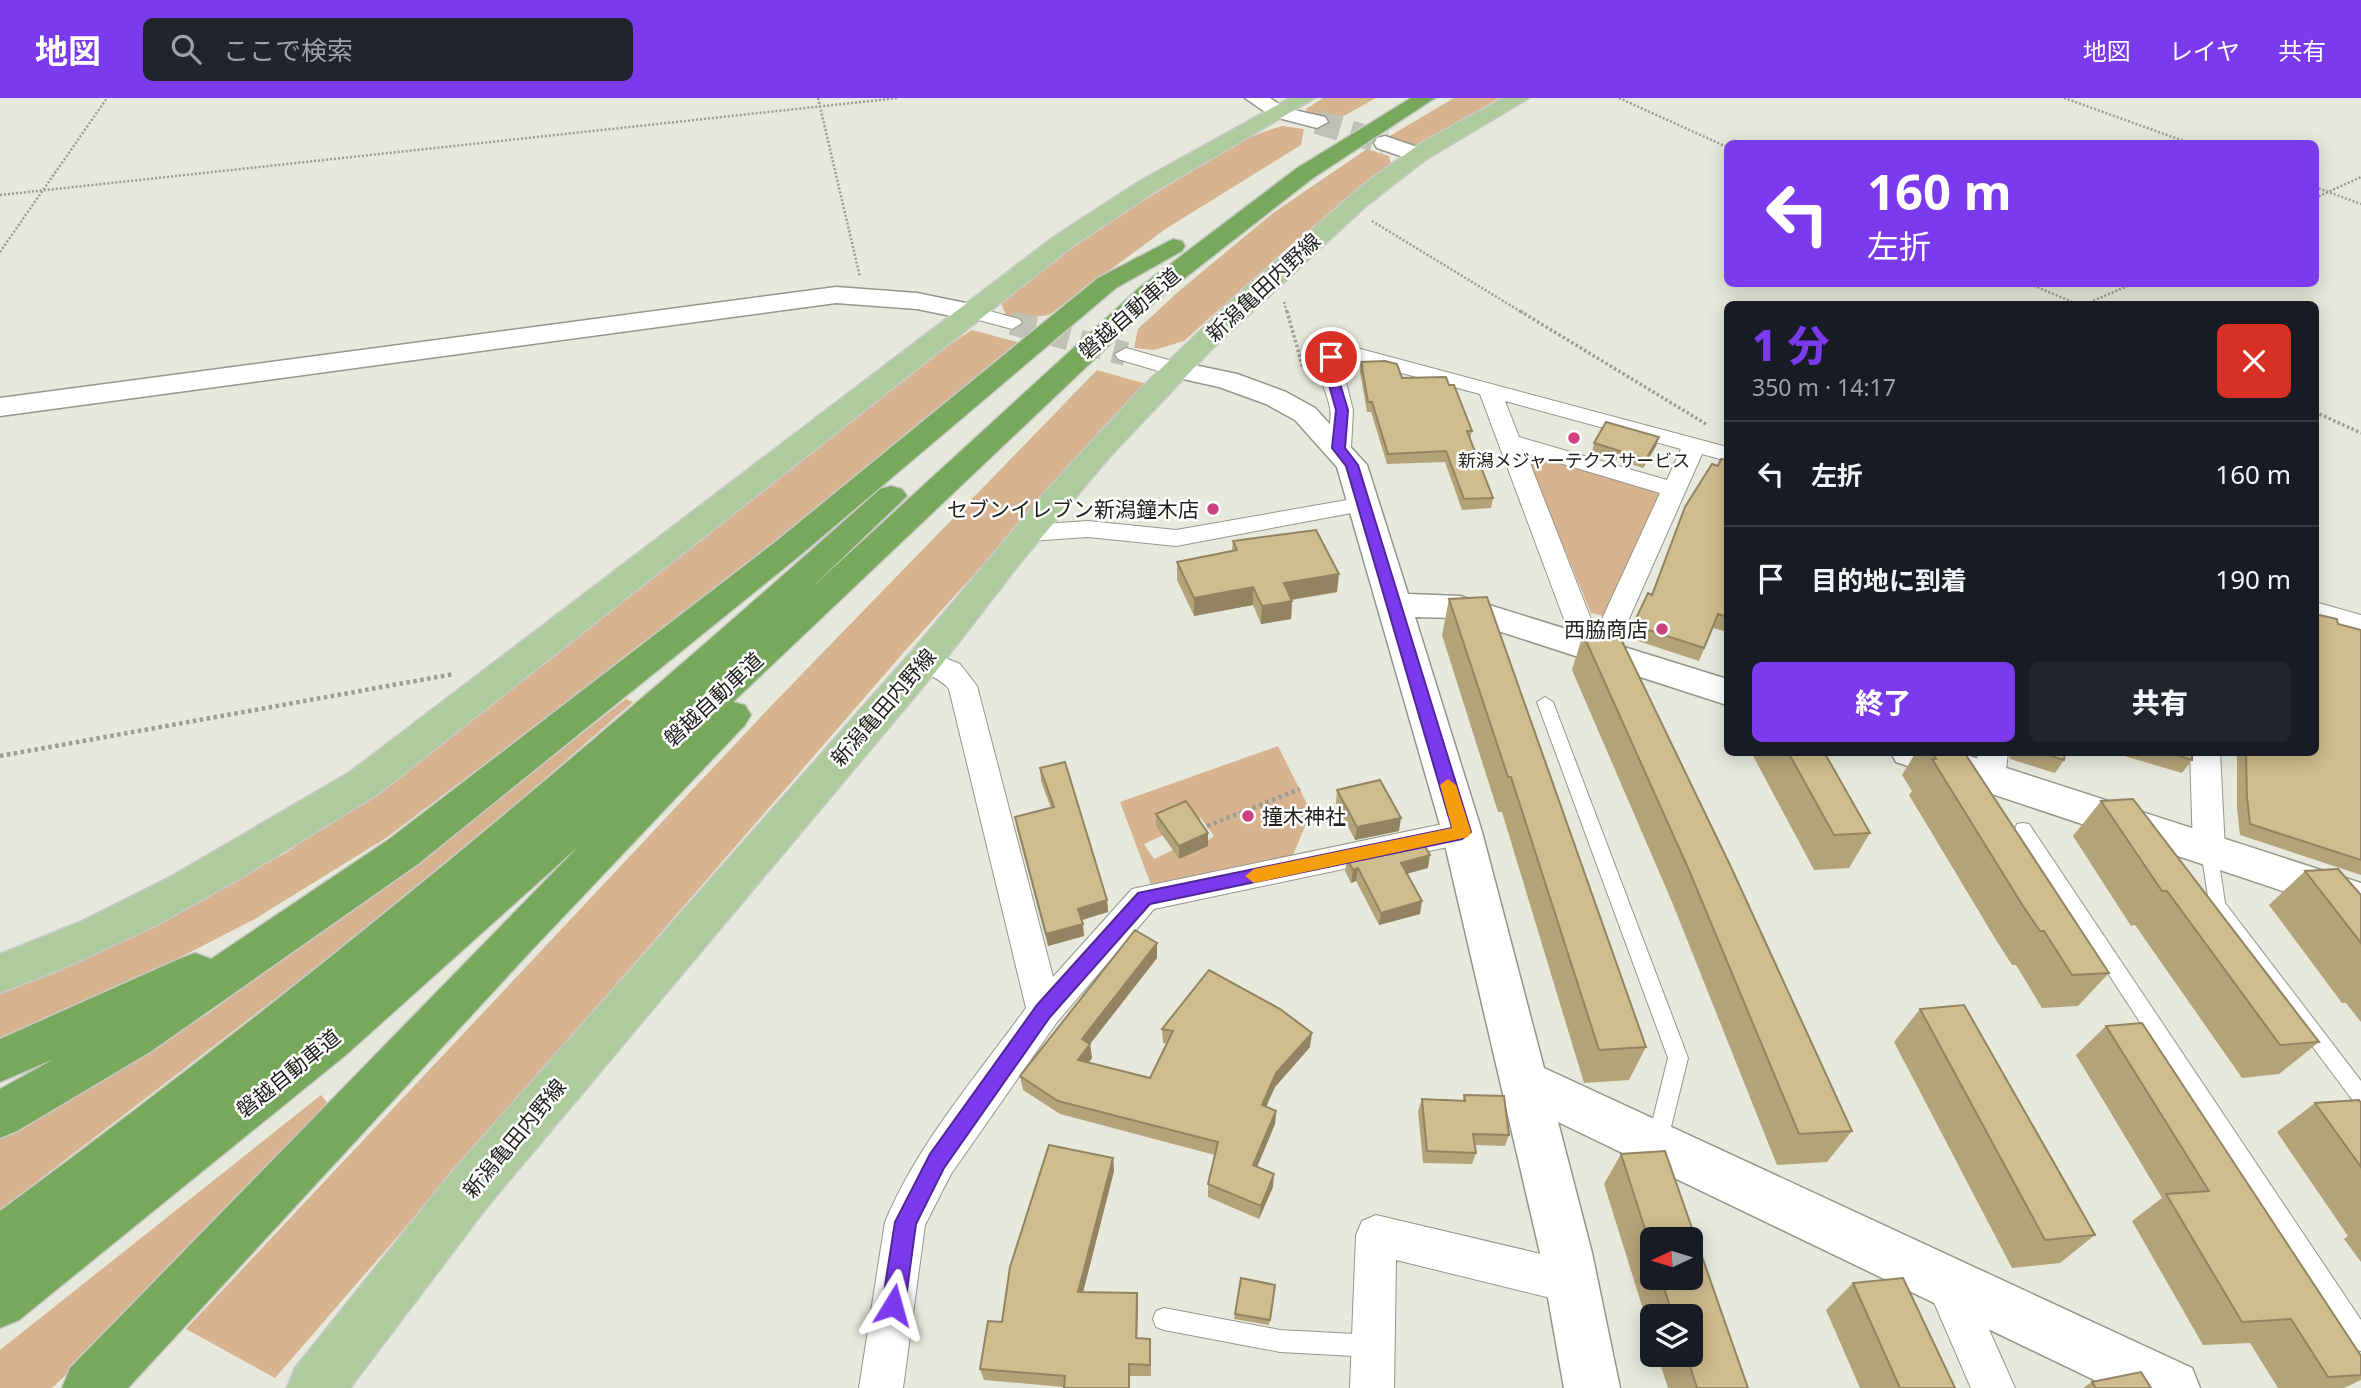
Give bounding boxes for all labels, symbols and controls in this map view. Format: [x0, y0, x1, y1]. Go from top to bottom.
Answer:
search box [143, 18, 633, 81]
text: 地図 [35, 28, 101, 73]
icon: search [167, 30, 205, 68]
text: ここで検索 [223, 32, 353, 68]
text: 地図 [2083, 34, 2131, 67]
text: レイヤ [2169, 34, 2240, 67]
text: 共有 [2278, 34, 2326, 67]
text: 160 m [1867, 158, 2012, 224]
icon: left [1752, 168, 1843, 259]
text: 左折 [1867, 224, 1931, 267]
street label: 新潟亀田内野線 [1200, 227, 1326, 347]
street label: 磐越自動車道 [1072, 261, 1186, 365]
text: 1 分 [1752, 316, 1829, 373]
button: close [2217, 324, 2291, 398]
pin [1301, 327, 1361, 387]
icon: arrive [1312, 338, 1350, 376]
text: 350 m · 14:17 [1752, 371, 1896, 403]
marker: 新潟メジャーテクスサービス [1566, 430, 1582, 446]
place label: 新潟メジャーテクスサービス [1458, 448, 1690, 472]
icon: left [1752, 455, 1790, 493]
text: 160 m [2215, 456, 2291, 492]
text: 左折 [1811, 457, 1863, 493]
place label: セブンイレブン新潟鐘木店 [947, 495, 1199, 523]
marker: セブンイレブン新潟鐘木店 [1205, 501, 1221, 517]
icon: arrive [1752, 560, 1790, 598]
text: 190 m [2215, 561, 2291, 597]
text: 目的地に到着 [1811, 562, 1967, 598]
place label: 西脇商店 [1564, 615, 1648, 643]
marker: 西脇商店 [1654, 621, 1670, 637]
street label: 新潟亀田内野線 [824, 642, 942, 772]
street label: 磐越自動車道 [657, 646, 769, 752]
button: 終了 [1752, 662, 2015, 742]
button: 共有 [2029, 662, 2291, 742]
place label: 撞木神社 [1262, 802, 1346, 830]
marker: 撞木神社 [1240, 808, 1256, 824]
street label: 磐越自動車道 [230, 1022, 346, 1124]
street label: 新潟亀田内野線 [456, 1073, 572, 1203]
north arrow [1640, 1227, 1703, 1290]
map controls [1640, 1227, 1703, 1367]
position arrow [856, 1268, 930, 1342]
button: layers [1640, 1304, 1703, 1367]

